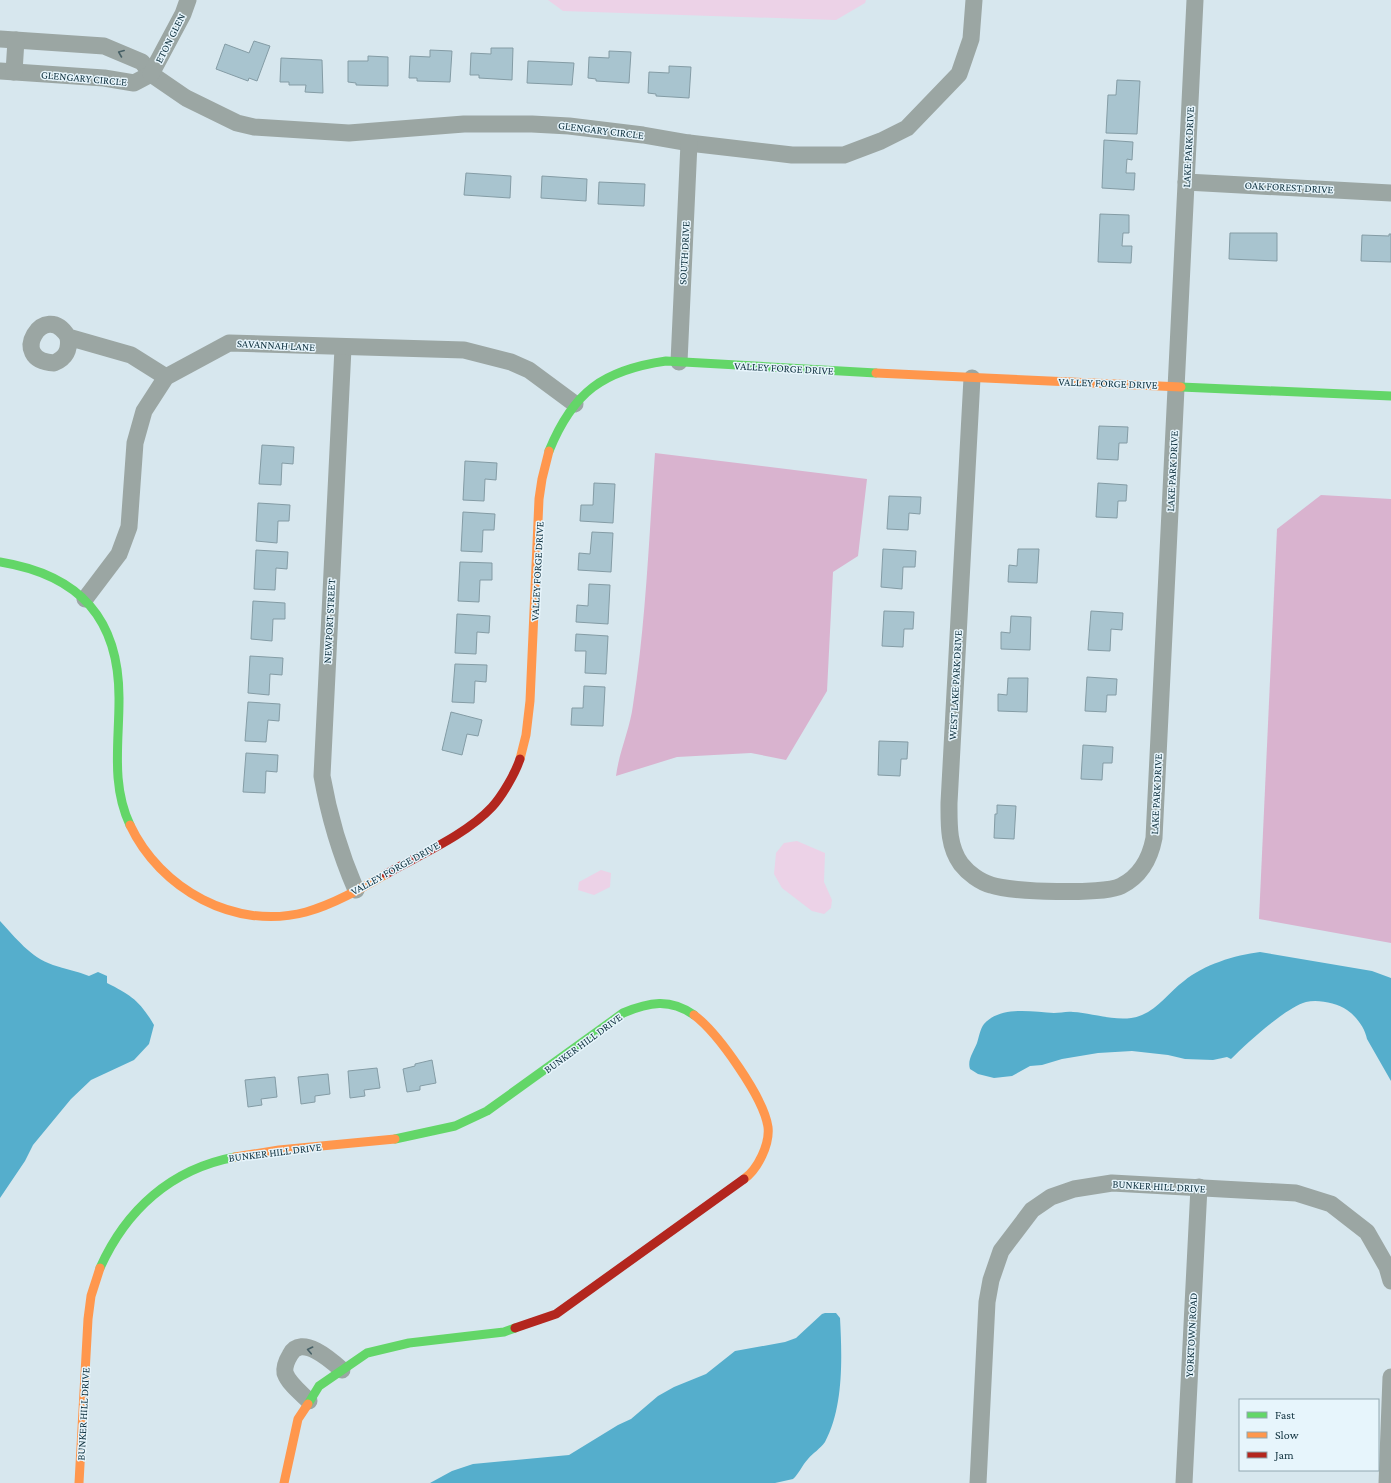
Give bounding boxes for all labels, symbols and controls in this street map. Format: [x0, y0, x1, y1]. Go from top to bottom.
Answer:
street label: ETON GLEN [152, 11, 188, 65]
one-way arrow [117, 50, 125, 58]
street label: GLENGARY CIRCLE [40, 68, 128, 88]
street label: LAKE PARK DRIVE [1180, 106, 1196, 188]
street label: GLENGARY CIRCLE [557, 119, 645, 141]
street label: OAK FOREST DRIVE [1244, 179, 1334, 195]
street label: SOUTH DRIVE [676, 221, 692, 285]
street label: SAVANNAH LANE [237, 337, 315, 353]
street label: VALLEY FORGE DRIVE [734, 359, 834, 377]
street label: VALLEY FORGE DRIVE [1058, 375, 1158, 391]
street label: LAKE PARK DRIVE [1164, 430, 1180, 512]
street label: VALLEY FORGE DRIVE [528, 521, 546, 621]
street label: NEWPORT STREET [321, 578, 337, 664]
street label: WEST LAKE PARK DRIVE [946, 630, 964, 740]
street label: LAKE PARK DRIVE [1148, 753, 1164, 835]
street label: VALLEY FORGE DRIVE [349, 839, 441, 897]
street label: BUNKER HILL DRIVE [542, 1011, 624, 1075]
street label: BUNKER HILL DRIVE [228, 1140, 322, 1164]
street label: BUNKER HILL DRIVE [1112, 1178, 1206, 1194]
street label: YORKTOWN ROAD [1183, 1292, 1199, 1378]
one-way arrow [307, 1346, 314, 1354]
street label: BUNKER HILL DRIVE [75, 1367, 91, 1461]
legend [1239, 1399, 1379, 1471]
text: Fast [1275, 1408, 1296, 1422]
text: Slow [1275, 1428, 1299, 1442]
text: Jam [1274, 1448, 1294, 1462]

